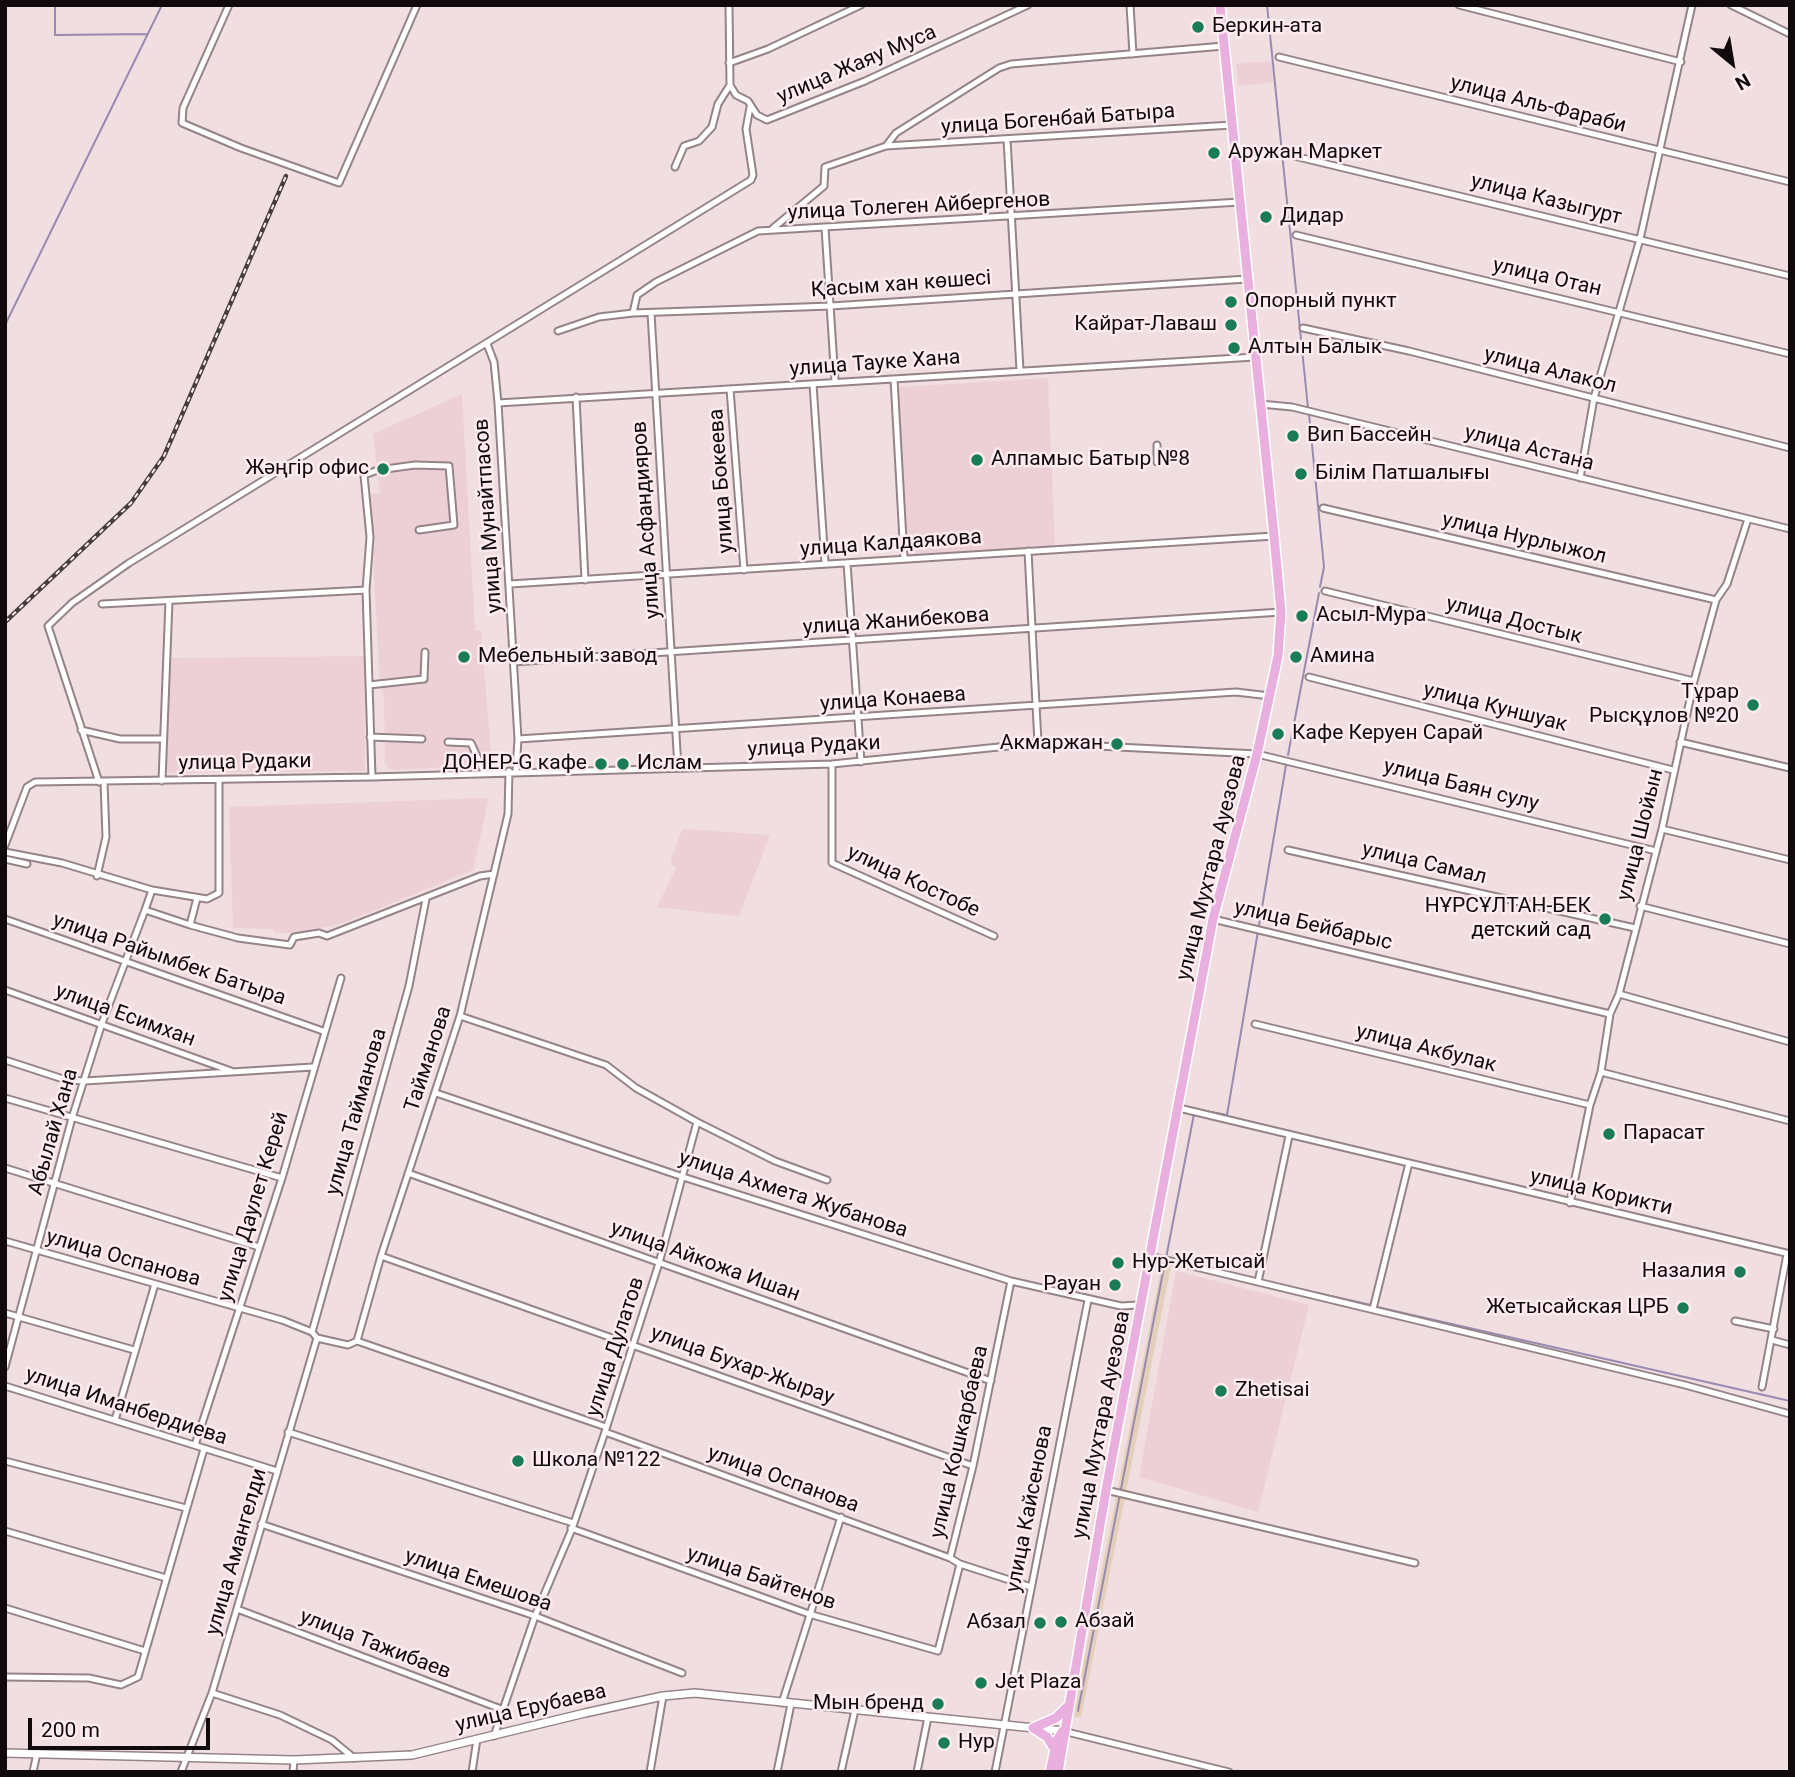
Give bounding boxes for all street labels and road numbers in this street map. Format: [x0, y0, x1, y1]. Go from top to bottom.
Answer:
street label: улица Жаяу Муса [774, 20, 940, 110]
street label: улица Аль-Фараби [1447, 71, 1629, 139]
street label: улица Богенбай Батыра [940, 99, 1176, 141]
street label: улица Казыгурт [1468, 169, 1624, 231]
street label: улица Толеген Айбергенов [787, 188, 1051, 226]
street label: улица Отан [1490, 253, 1604, 303]
street label: Қасым хан көшесі [810, 266, 992, 304]
street label: улица Алакол [1481, 342, 1619, 400]
street label: улица Тауке Хана [789, 345, 961, 383]
street label: улица Бокеева [704, 408, 740, 554]
street label: улица Мунайтпасов [470, 418, 508, 614]
street label: улица Асфандияров [628, 420, 666, 620]
street label: улица Астана [1462, 421, 1596, 477]
street label: улица Нурлыжол [1439, 508, 1609, 570]
street label: улица Калдаякова [799, 525, 983, 563]
street label: улица Достык [1443, 592, 1585, 650]
street label: улица Жанибекова [802, 603, 990, 641]
street label: улица Куншуак [1420, 678, 1570, 738]
street label: улица Конаева [819, 682, 967, 718]
street label: улица Рудаки [747, 731, 881, 763]
street label: улица Рудаки [178, 749, 312, 777]
street label: улица Мухтара Ауезова [1172, 753, 1252, 983]
street label: улица Баян сулу [1381, 755, 1541, 817]
street label: улица Шойын [1612, 766, 1670, 904]
street label: улица Самал [1359, 837, 1489, 891]
street label: улица Костобе [843, 840, 983, 924]
street label: улица Бейбарыс [1231, 896, 1395, 956]
street label: улица Райымбек Батыра [49, 908, 289, 1012]
street label: улица Есимхан [52, 979, 198, 1053]
street label: Тайманова [400, 1003, 458, 1115]
street label: улица Акбулак [1353, 1019, 1499, 1079]
street label: улица Тайманова [321, 1026, 393, 1198]
street label: Абылай Хана [24, 1066, 84, 1198]
street label: улица Даулет Керей [213, 1109, 295, 1305]
street label: улица Ахмета Жубанова [675, 1146, 911, 1244]
street label: улица Корикти [1527, 1164, 1675, 1222]
street label: улица Айкожа Ишан [607, 1216, 803, 1308]
street label: улица Оспанова [43, 1225, 203, 1293]
street label: улица Дулатов [582, 1274, 650, 1420]
street label: улица Мухтара Ауезова [1068, 1309, 1136, 1541]
street label: улица Бухар-Жырау [647, 1321, 837, 1411]
street label: улица Кошкарбаева [926, 1343, 994, 1541]
street label: улица Иманбердиева [22, 1362, 230, 1452]
street label: улица Кайсенова [1001, 1423, 1059, 1595]
street label: улица Оспанова [704, 1441, 862, 1519]
street label: улица Амангелди [201, 1466, 273, 1638]
street label: улица Байтенов [683, 1542, 839, 1616]
street label: улица Емешова [401, 1544, 555, 1618]
street label: улица Тажибаев [296, 1605, 454, 1685]
street label: улица Ерубаева [453, 1679, 609, 1739]

